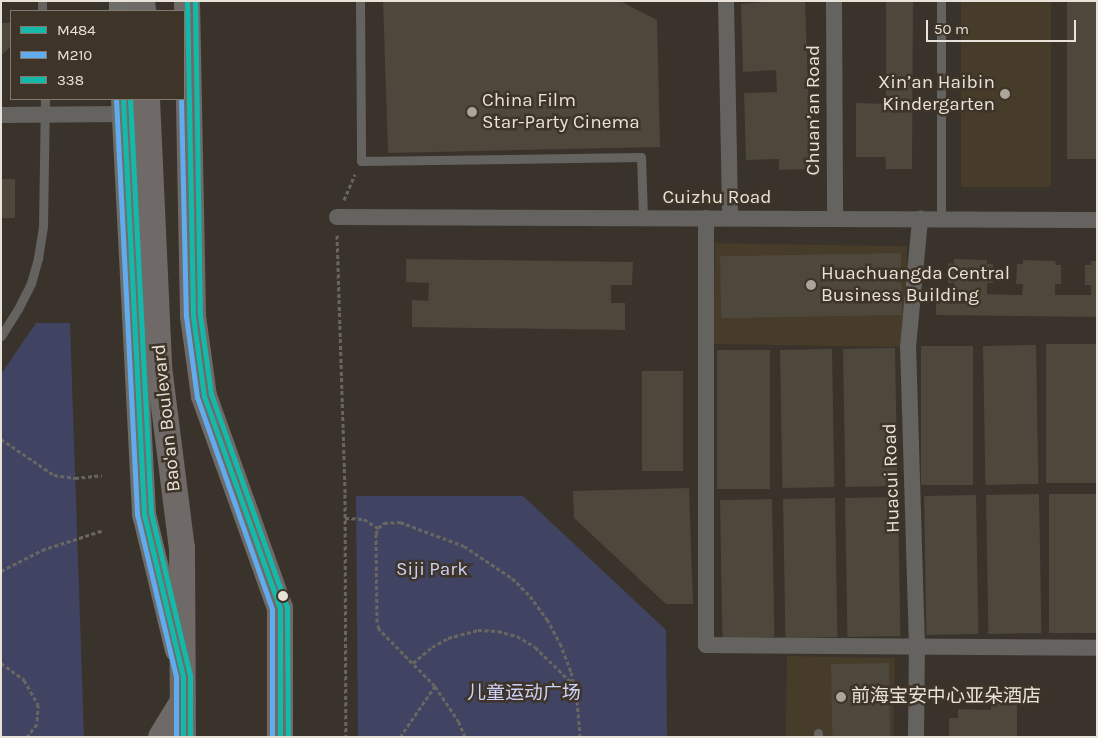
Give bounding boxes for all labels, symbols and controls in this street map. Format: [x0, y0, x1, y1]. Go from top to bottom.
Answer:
legend [10, 10, 185, 100]
scale bar [928, 10, 1078, 42]
text: 50 m [934, 20, 969, 38]
text: M484 [57, 21, 96, 39]
street label: Chuan’an Road [803, 45, 825, 175]
text: M210 [57, 46, 92, 64]
text: 338 [57, 71, 84, 89]
place label: Xin’an Haibin Kindergarten [878, 72, 995, 116]
marker: Xin’an Haibin Kindergarten [999, 88, 1011, 100]
place label: China Film Star-Party Cinema [482, 90, 640, 134]
marker: China Film Star-Party Cinema [466, 106, 478, 118]
street label: Cuizhu Road [662, 187, 772, 209]
place label: Huachuangda Central Business Building [821, 263, 1010, 307]
marker: Huachuangda Central Business Building [805, 279, 817, 291]
street label: Bao'an Boulevard [148, 343, 186, 493]
street label: Huacui Road [879, 423, 905, 533]
park label: Siji Park [396, 559, 468, 581]
unlabelled marker [278, 591, 288, 601]
park label: 儿童运动广场 [467, 683, 581, 705]
place label: 前海宝安中心亚朵酒店 [851, 686, 1041, 708]
marker: 前海宝安中心亚朵酒店 [835, 691, 847, 703]

